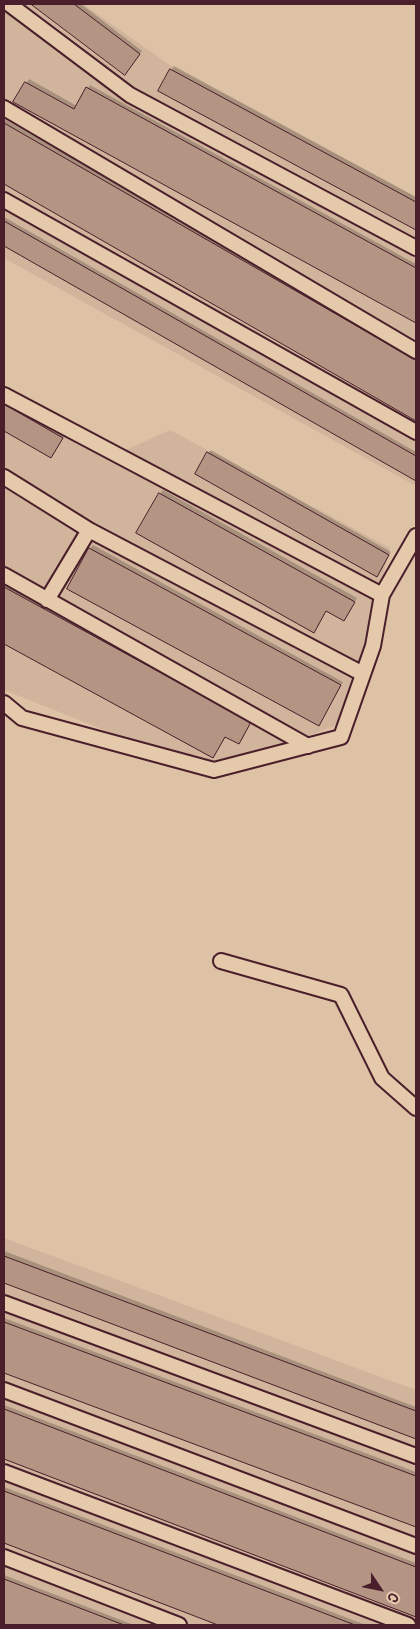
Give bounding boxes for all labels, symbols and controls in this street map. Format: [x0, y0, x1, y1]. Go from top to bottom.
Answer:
north arrow [355, 1564, 405, 1614]
text: С [383, 1589, 402, 1606]

